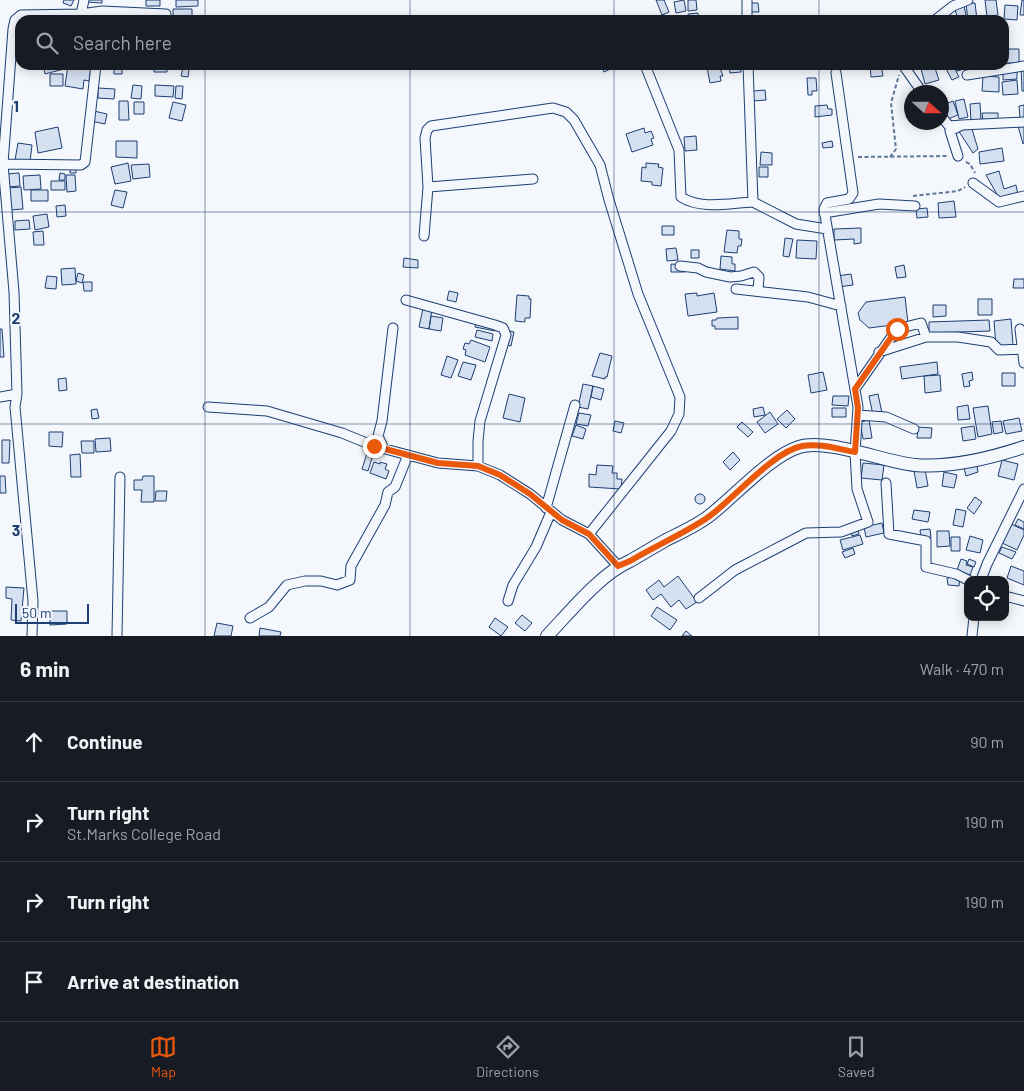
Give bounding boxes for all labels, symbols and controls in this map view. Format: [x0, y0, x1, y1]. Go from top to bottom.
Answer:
search box [15, 15, 1009, 70]
icon: search [33, 29, 61, 57]
text: Search here [73, 31, 172, 54]
north arrow [904, 85, 949, 130]
text: 1 [13, 96, 19, 115]
text: 2 [12, 308, 21, 327]
route start [886, 318, 909, 341]
route end [363, 435, 386, 458]
text: 3 [12, 520, 20, 539]
map controls [964, 576, 1009, 621]
button: locate [964, 576, 1009, 621]
scale bar [15, 601, 89, 624]
text: 50 m [22, 604, 51, 621]
text: 6 min [20, 656, 70, 681]
text: Walk · 470 m [920, 659, 1004, 678]
icon: ahead [20, 728, 48, 756]
text: Continue [67, 730, 143, 753]
text: 90 m [970, 732, 1004, 751]
text: Turn right [67, 801, 149, 824]
icon: right [20, 808, 48, 836]
text: 190 m [965, 812, 1004, 831]
text: St.Marks College Road [67, 824, 221, 843]
icon: right [20, 888, 48, 916]
text: Turn right [67, 890, 149, 913]
text: 190 m [965, 892, 1004, 911]
icon: arrive [20, 968, 48, 996]
text: Arrive at destination [67, 970, 239, 993]
tab: Map [149, 1033, 177, 1080]
tab: Directions [476, 1033, 539, 1080]
tab: Saved [838, 1033, 875, 1080]

